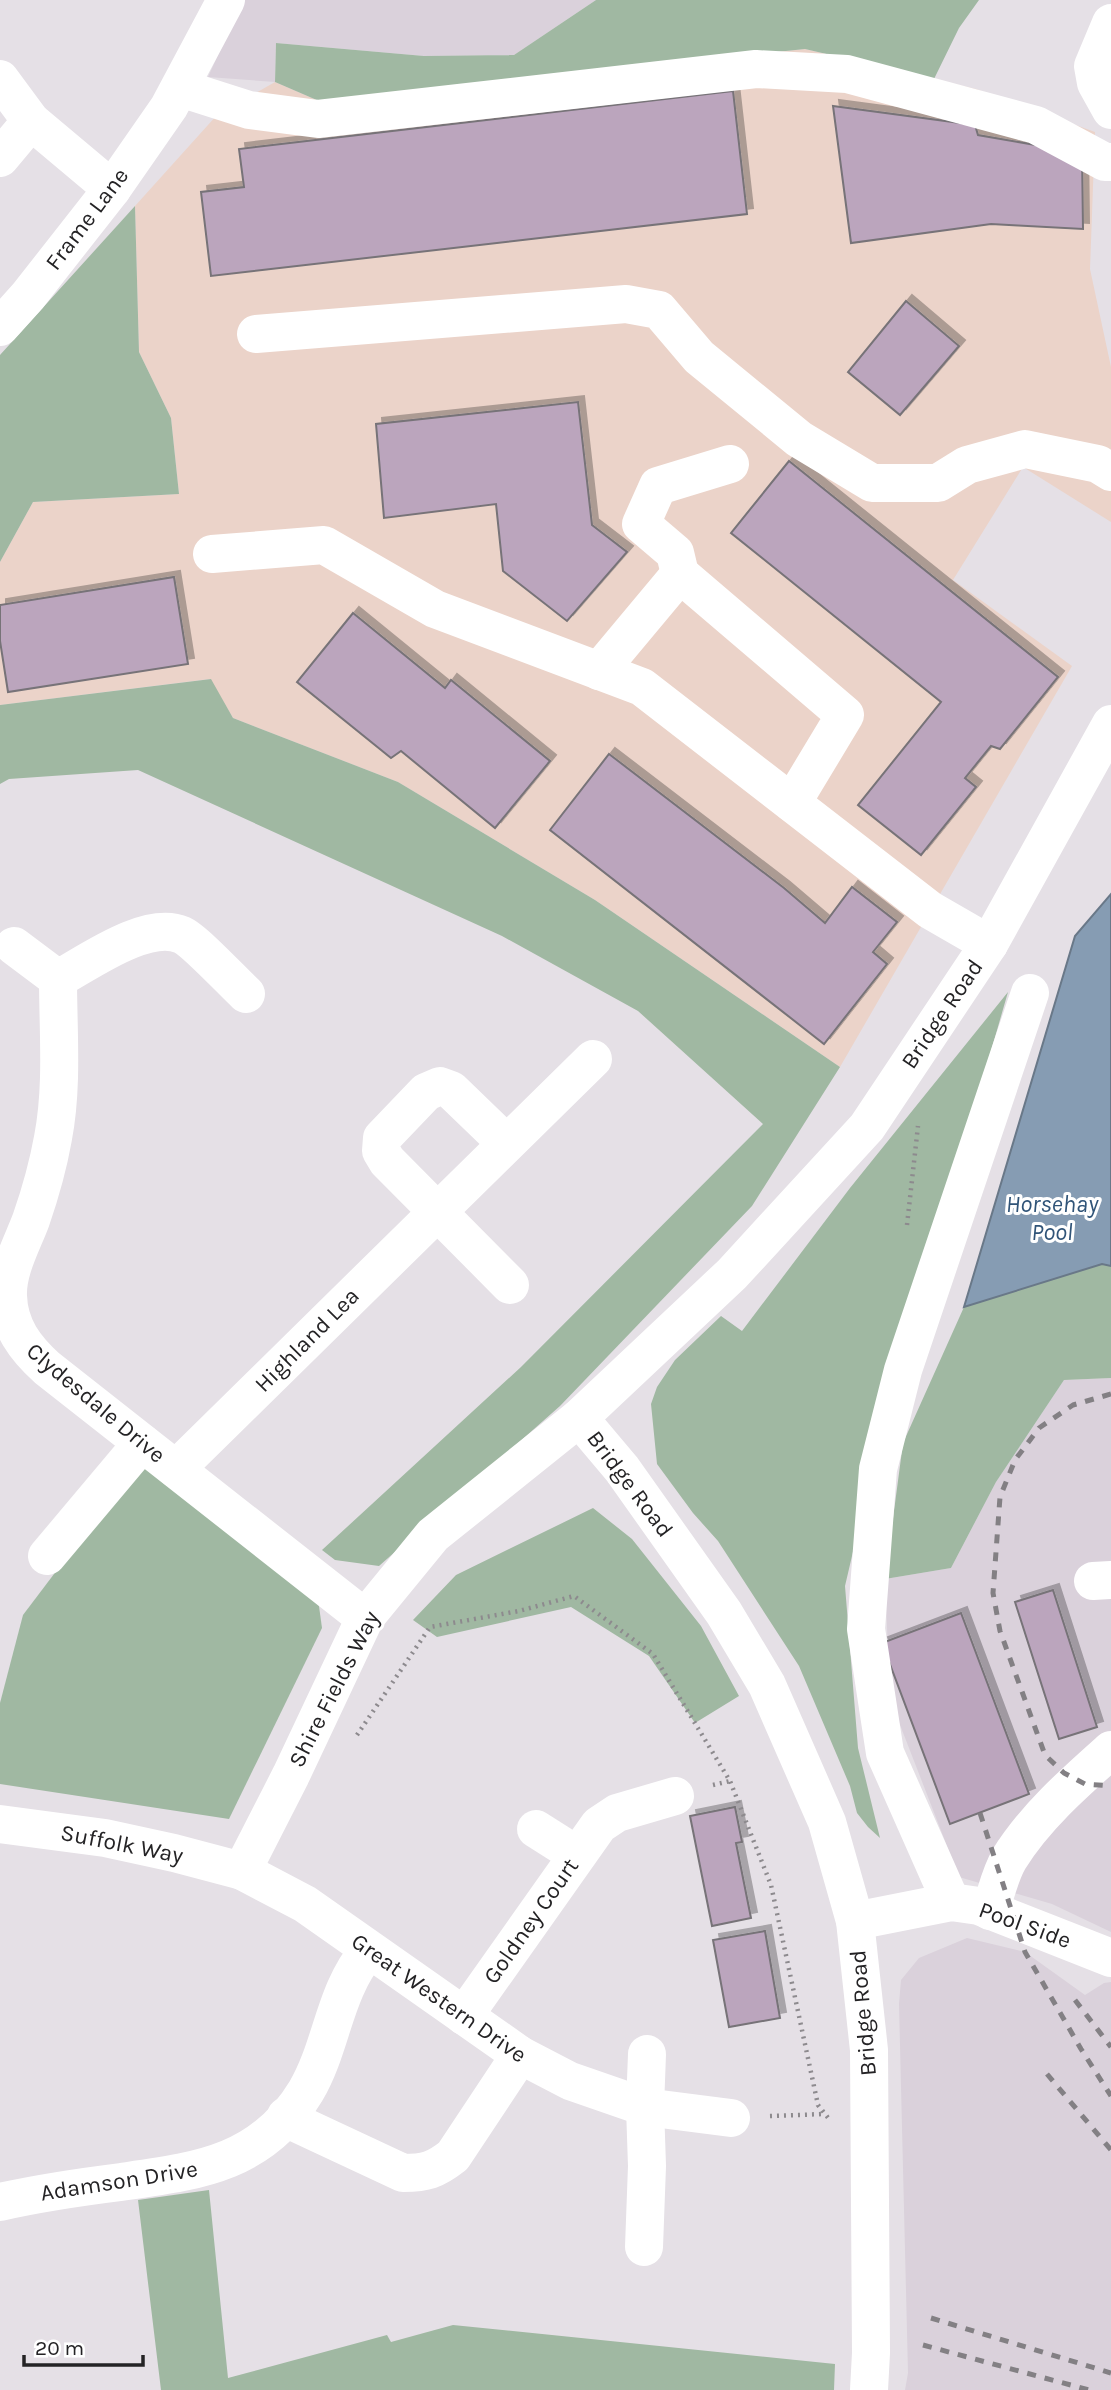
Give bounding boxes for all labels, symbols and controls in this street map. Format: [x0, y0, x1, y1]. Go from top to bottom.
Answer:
street label: Frame Lane [40, 163, 134, 275]
street label: Bridge Road [895, 954, 989, 1074]
water label: Horsehay Pool [1006, 1190, 1099, 1246]
street label: Highland Lea [249, 1282, 365, 1398]
street label: Clydesdale Drive [21, 1337, 171, 1469]
street label: Bridge Road [581, 1425, 679, 1543]
street label: Shire Fields Way [283, 1606, 385, 1772]
street label: Suffolk Way [58, 1819, 186, 1869]
street label: Goldney Court [478, 1853, 584, 1989]
street label: Pool Side [975, 1896, 1075, 1954]
street label: Great Western Drive [346, 1928, 532, 2068]
street label: Bridge Road [844, 1949, 882, 2077]
street label: Adamson Drive [38, 2155, 200, 2207]
scale bar [24, 2324, 144, 2368]
text: 20 m [35, 2336, 84, 2360]

